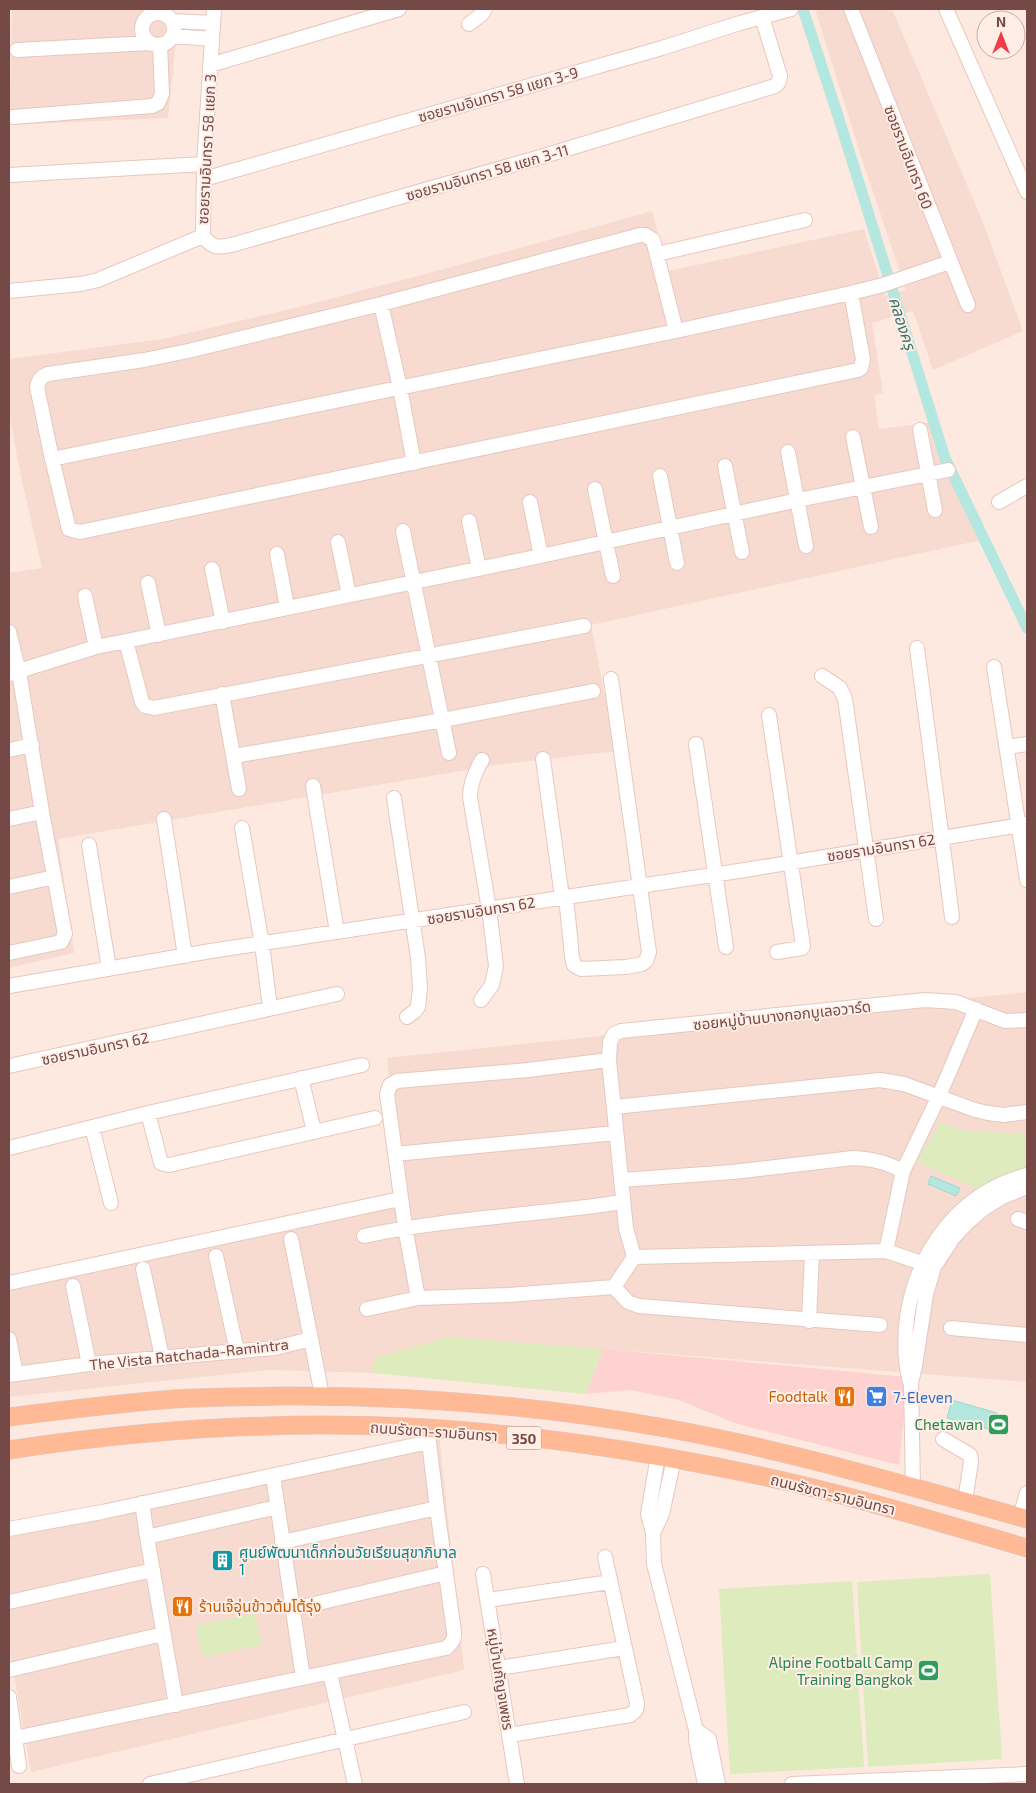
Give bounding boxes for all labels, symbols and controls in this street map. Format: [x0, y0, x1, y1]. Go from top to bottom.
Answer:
north arrow [976, 10, 1026, 60]
text: N [996, 13, 1006, 30]
street label: ซอยรามอินทรา 58 แยก 3-9 [416, 63, 580, 125]
street label: ซอยรามอินทรา 58 แยก 3 [193, 73, 219, 225]
street label: ซอยรามอินทรา 60 [881, 103, 937, 211]
street label: ซอยรามอินทรา 58 แยก 3-11 [404, 140, 570, 204]
water label: คลองครุ [884, 294, 921, 354]
street label: ซอยรามอินทรา 62 [826, 830, 936, 864]
street label: ซอยรามอินทรา 62 [426, 893, 536, 927]
street label: ซอยหมู่บ้านบางกอกบูเลอวาร์ด [692, 997, 872, 1034]
street label: ซอยรามอินทรา 62 [40, 1028, 150, 1068]
street label: The Vista Ratchada-Ramintra [88, 1335, 290, 1373]
restaurant icon: Foodtalk [832, 1384, 856, 1408]
supermarket icon: 7-Eleven [865, 1385, 889, 1409]
place label: Foodtalk [768, 1387, 828, 1405]
place label: 7-Eleven [893, 1388, 953, 1406]
sports icon: Chetawan [987, 1412, 1011, 1436]
place label: Chetawan [914, 1415, 983, 1433]
street label: ถนนรัชดา-รามอินทรา [370, 1418, 498, 1444]
road number: 350 [506, 1426, 542, 1450]
street label: ถนนรัชดา-รามอินทรา [769, 1470, 897, 1518]
place label: ศูนย์พัฒนาเด็กก่อนวัยเรียนสุขาภิบาล 1 [239, 1543, 457, 1578]
building icon: ศูนย์พัฒนาเด็กก่อนวัยเรียนสุขาภิบาล 1 [211, 1549, 235, 1573]
restaurant icon: ร้านเจ๊อุ่นข้าวต้มโต้รุ่ง [171, 1594, 195, 1618]
place label: ร้านเจ๊อุ่นข้าวต้มโต้รุ่ง [199, 1597, 321, 1616]
street label: หมู่บ้านกัญจเพชร [483, 1627, 518, 1731]
place label: Alpine Football Camp Training Bangkok [769, 1653, 913, 1688]
sports icon: Alpine Football Camp Training Bangkok [917, 1659, 941, 1683]

